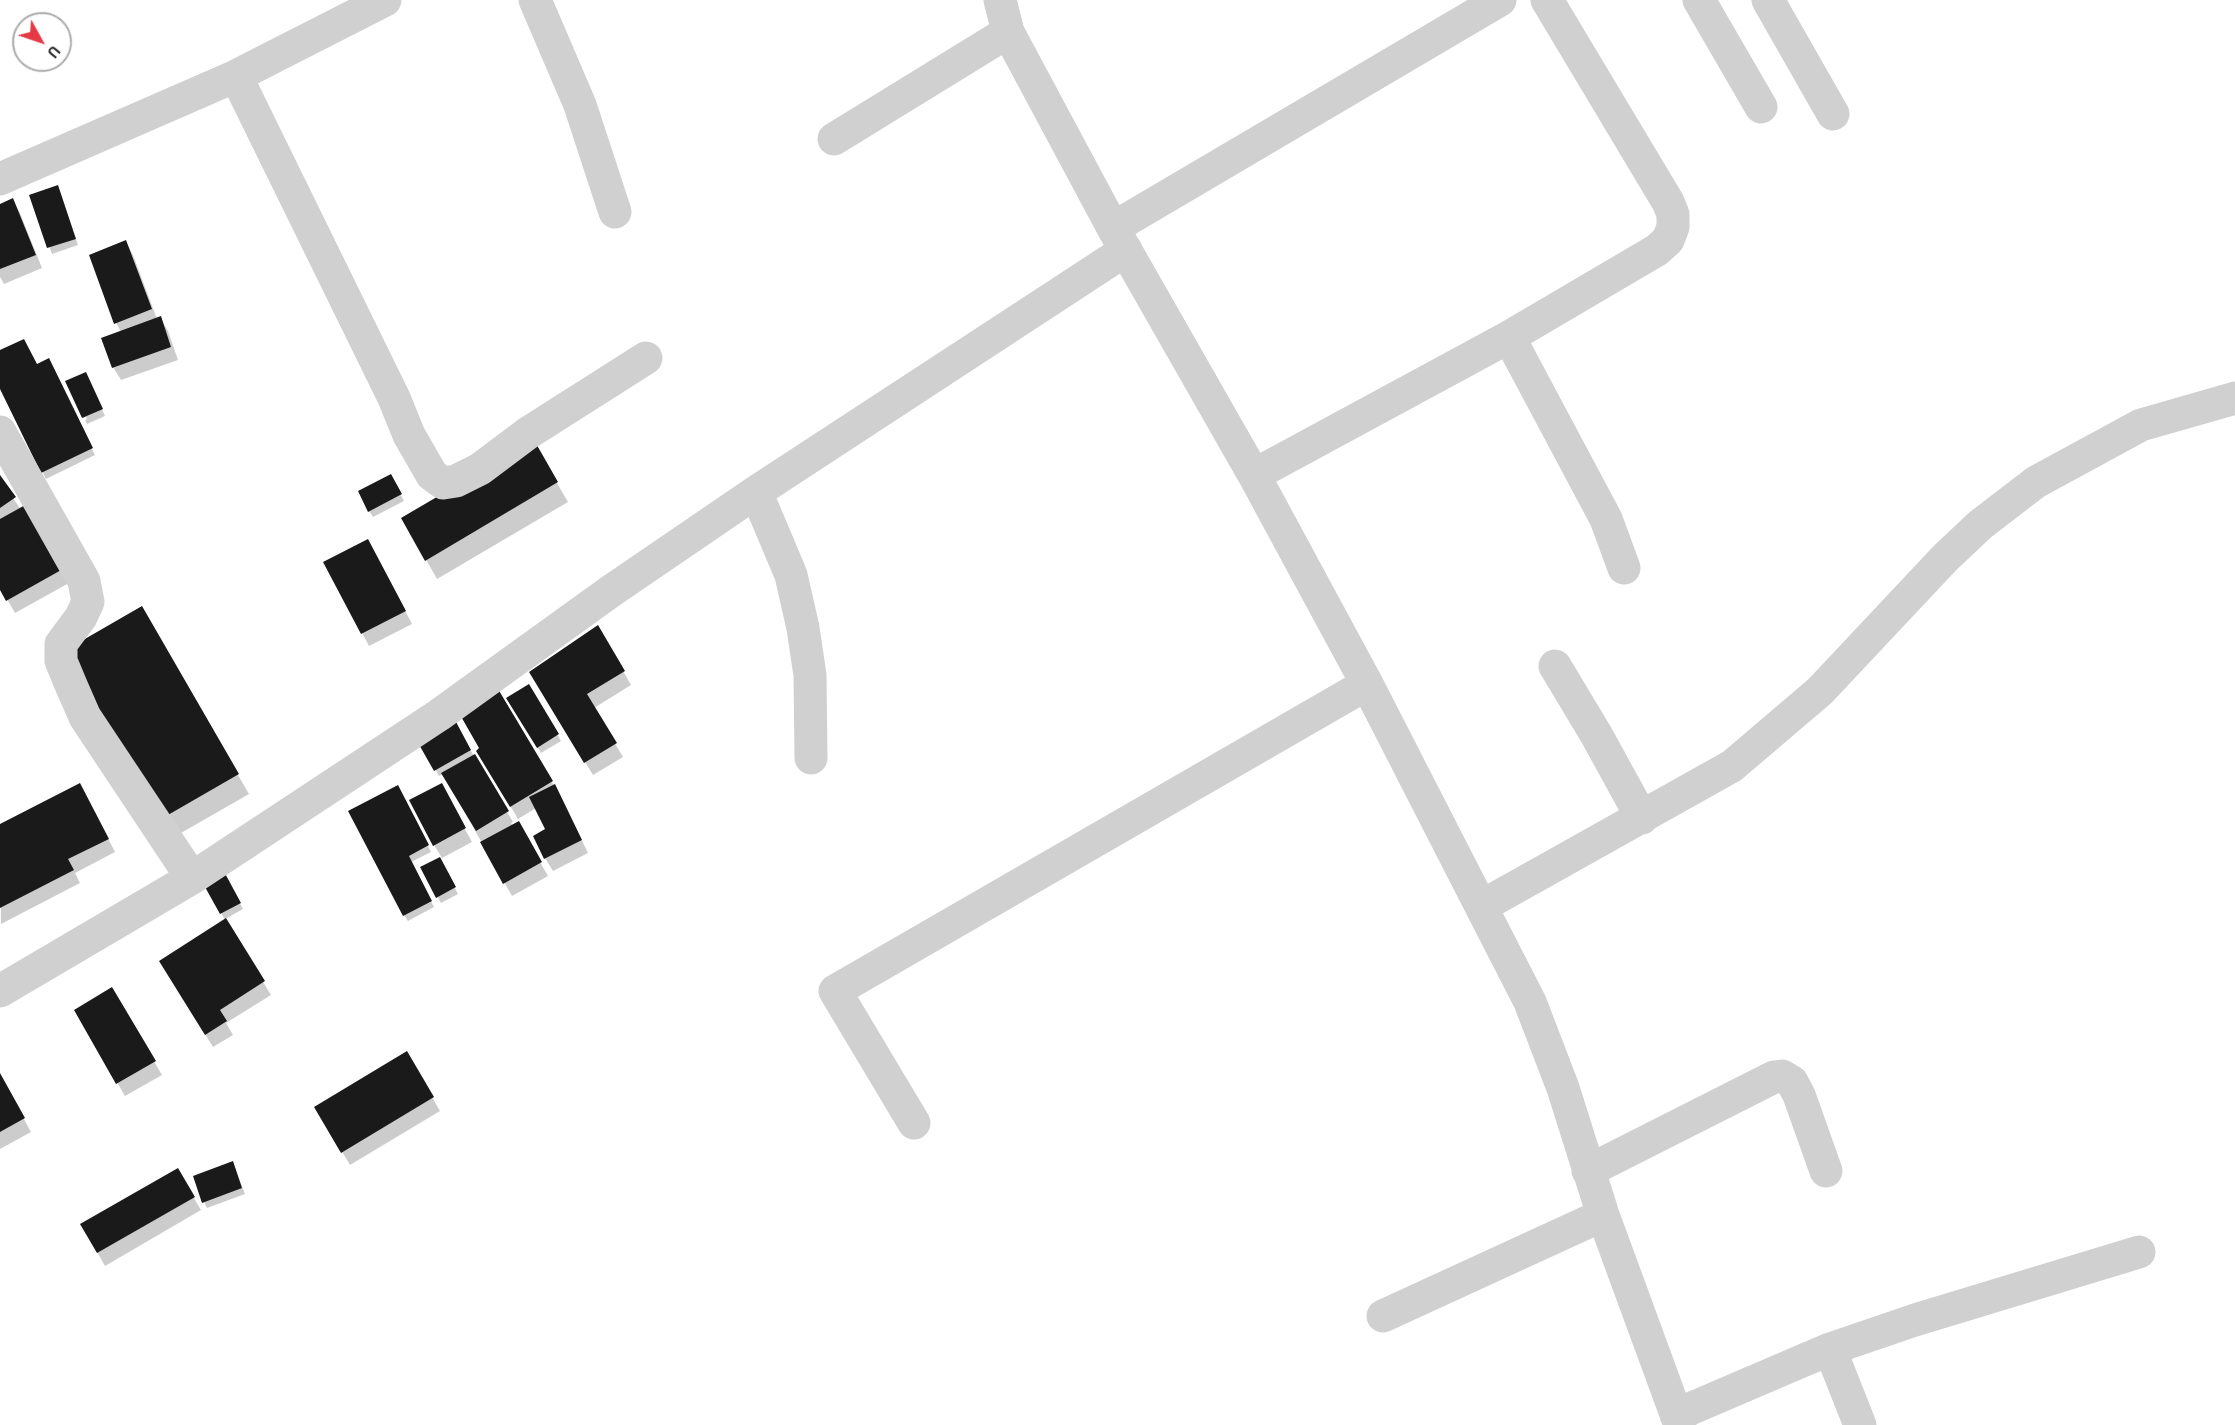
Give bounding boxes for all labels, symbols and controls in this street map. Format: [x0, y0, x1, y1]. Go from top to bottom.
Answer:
north arrow [12, 12, 72, 72]
text: U [42, 41, 67, 64]

